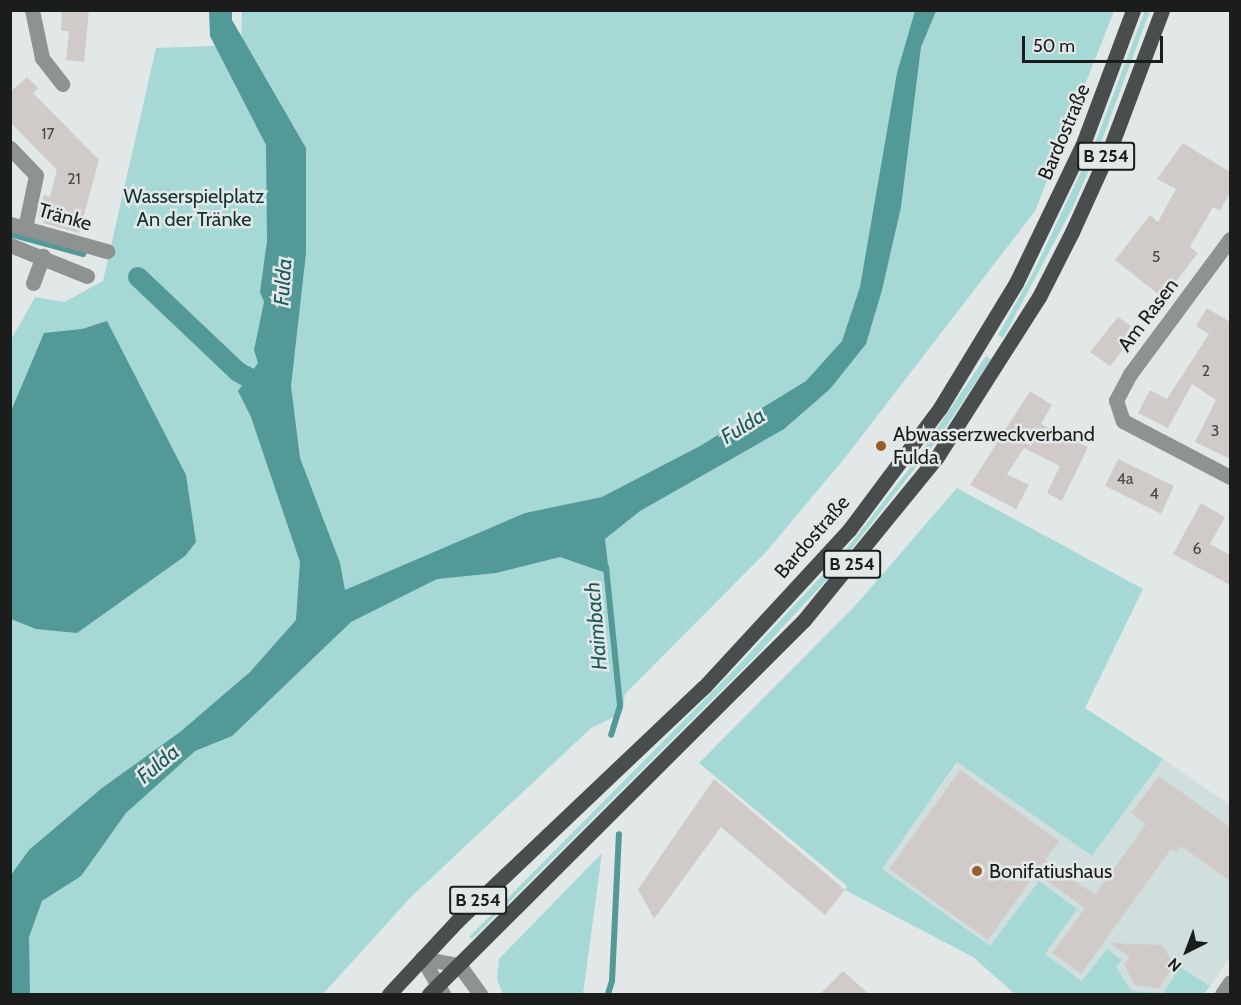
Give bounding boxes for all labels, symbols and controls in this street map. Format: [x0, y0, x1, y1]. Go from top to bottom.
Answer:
scale bar [1025, 24, 1166, 62]
text: 50 m [1033, 35, 1075, 57]
street label: Bardostraße [1033, 80, 1095, 184]
house number: 17 [41, 124, 55, 144]
road number: B 254 [1076, 141, 1136, 171]
house number: 21 [67, 169, 81, 189]
park label: Wasserspielplatz An der Tränke [124, 184, 264, 231]
street label: Tränke [35, 198, 95, 236]
house number: 5 [1152, 247, 1160, 267]
water label: Fulda [269, 258, 297, 306]
street label: Am Rasen [1113, 274, 1183, 356]
house number: 2 [1202, 361, 1210, 381]
water label: Fulda [716, 403, 770, 449]
house number: 3 [1211, 421, 1219, 441]
place label: Abwasserzweckverband Fulda [893, 422, 1095, 469]
marker: Abwasserzweckverband Fulda [874, 439, 888, 453]
house number: 4a [1117, 469, 1133, 489]
house number: 4 [1149, 484, 1159, 504]
street label: Bardostraße [769, 491, 855, 583]
house number: 6 [1192, 539, 1202, 559]
road number: B 254 [822, 549, 882, 579]
water label: Haimbach [580, 581, 612, 671]
water label: Fulda [132, 739, 184, 789]
place label: Bonifatiushaus [989, 859, 1112, 883]
marker: Bonifatiushaus [970, 864, 984, 878]
road number: B 254 [448, 885, 508, 915]
north arrow [1157, 921, 1217, 981]
text: N [1164, 954, 1185, 976]

